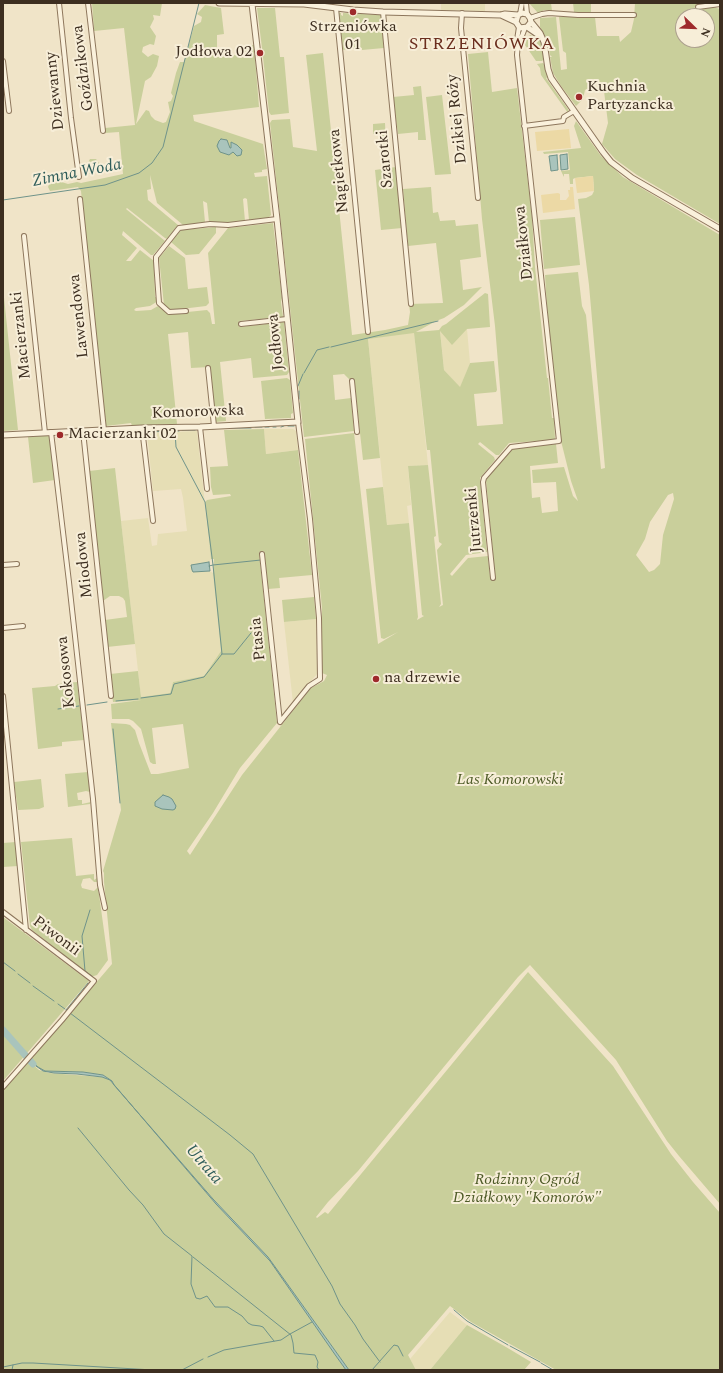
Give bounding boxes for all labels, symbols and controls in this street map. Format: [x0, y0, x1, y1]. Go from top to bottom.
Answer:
marker: Strzeniówka 01 [348, 7, 358, 17]
north arrow [675, 8, 715, 48]
place label: Strzeniówka 01 [309, 18, 397, 56]
street label: Goździkowa [69, 24, 99, 112]
text: N [696, 25, 715, 40]
district label: STRZENIÓWKA [409, 34, 555, 56]
place label: Jodłowa 02 [175, 43, 252, 63]
marker: Jodłowa 02 [255, 48, 265, 58]
street label: Dziewanny [42, 51, 70, 131]
street label: Dzikiej Róży [444, 73, 472, 165]
place label: Kuchnia Partyzancka [587, 78, 673, 116]
marker: Kuchnia Partyzancka [574, 92, 584, 102]
street label: Nagietkowa [326, 128, 354, 214]
street label: Szarotki [374, 129, 398, 189]
water label: Zimna Woda [30, 155, 124, 193]
street label: Działkowa [512, 205, 538, 281]
street label: Lawendowa [66, 273, 94, 359]
street label: Macierzanki [8, 290, 36, 380]
street label: Jodłowa [264, 313, 290, 371]
street label: Komorowska [151, 402, 245, 424]
place label: Macierzanki 02 [68, 425, 176, 445]
marker: Macierzanki 02 [55, 430, 65, 440]
street label: Jutrzenki [463, 487, 487, 553]
street label: Miodowa [72, 531, 98, 599]
street label: Ptasia [247, 616, 271, 662]
street label: Kokosowa [54, 635, 80, 709]
place label: na drzewie [384, 669, 460, 689]
marker: na drzewie [371, 674, 381, 684]
park label: Las Komorowski [457, 771, 563, 791]
street label: Piwonii [28, 913, 84, 961]
water label: Utrata [180, 1141, 226, 1189]
park label: Rodzinny Ogród Działkowy "Komorów" [453, 1171, 601, 1209]

